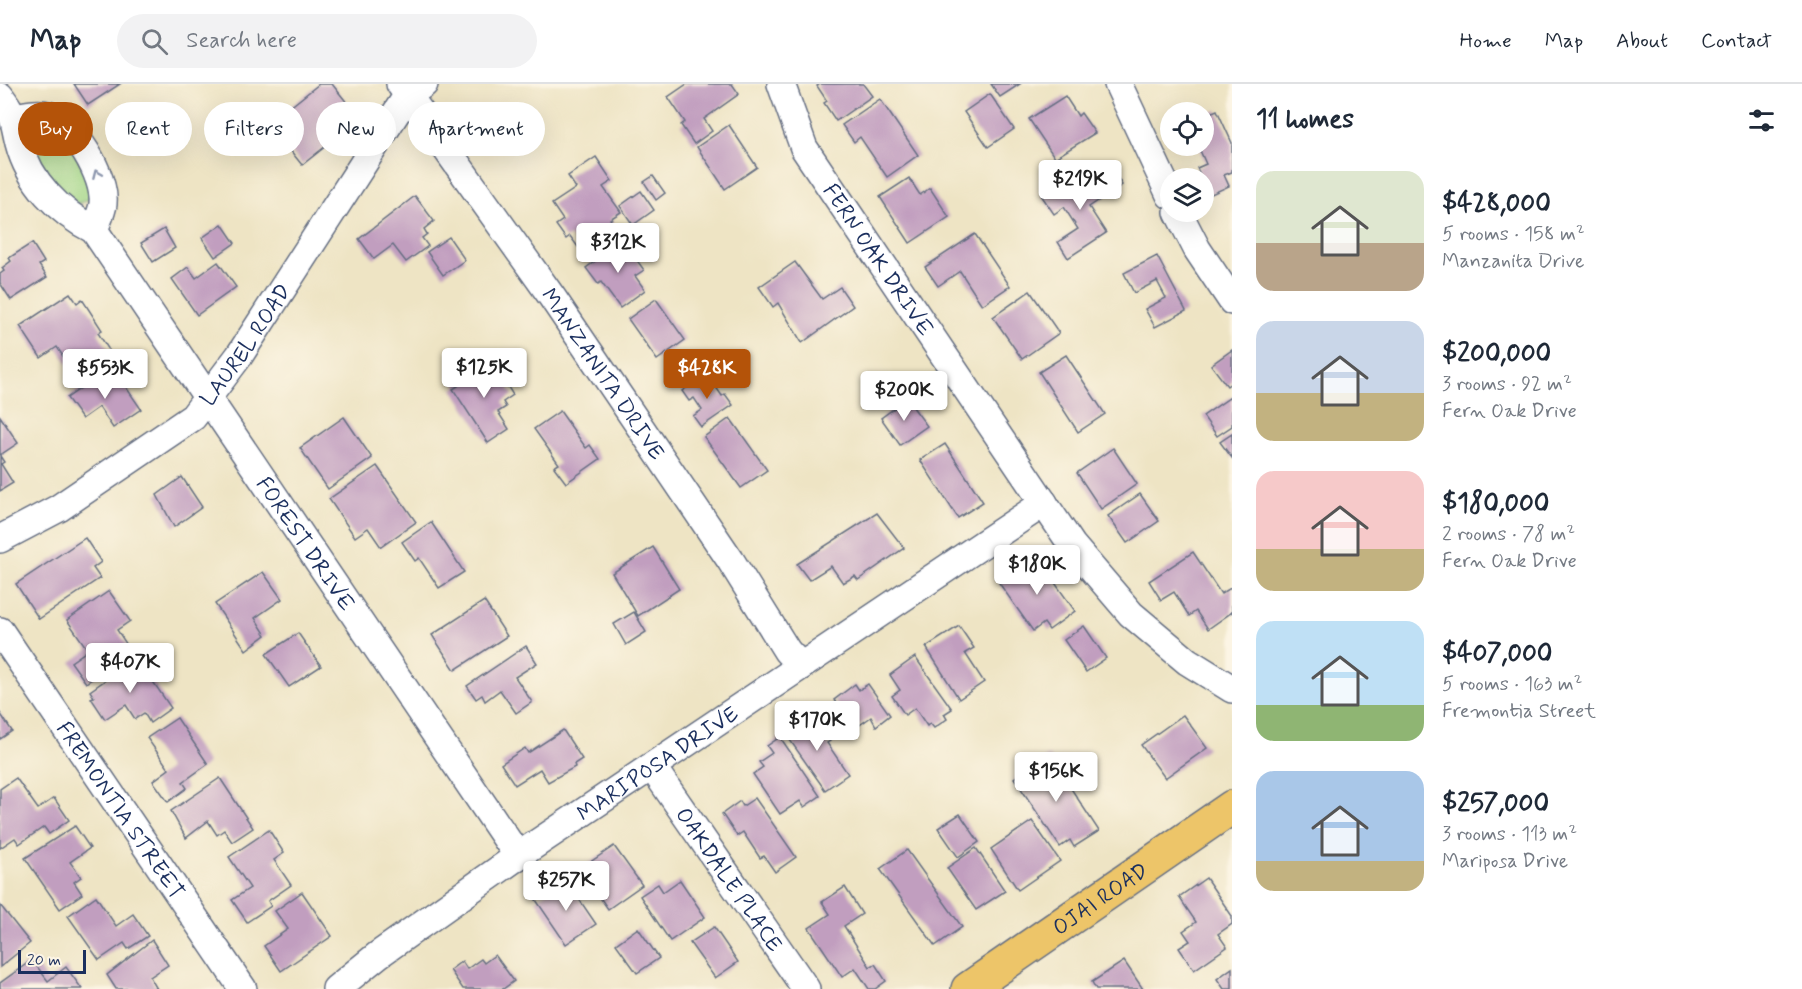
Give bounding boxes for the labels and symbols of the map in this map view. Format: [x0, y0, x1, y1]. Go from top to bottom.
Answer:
pin: $219K [1038, 160, 1122, 211]
one-way arrow [92, 170, 104, 181]
street label: FERN OAK DRIVE [816, 178, 939, 342]
pin: $312K [576, 223, 660, 274]
street label: LAUREL ROAD [194, 279, 298, 412]
street label: MANZANITA DRIVE [534, 283, 670, 466]
pin: $125K [442, 348, 526, 399]
pin: $553K [63, 349, 147, 400]
pin: $428K [665, 349, 749, 400]
pin: $200K [862, 371, 946, 422]
street label: FOREST DRIVE [249, 472, 360, 617]
pin: $180K [995, 545, 1079, 596]
pin: $407K [88, 643, 172, 694]
street label: MARIPOSA DRIVE [572, 700, 744, 828]
pin: $170K [775, 701, 859, 752]
street label: FREMONTIA STREET [49, 717, 190, 905]
pin: $156K [1014, 752, 1098, 803]
street label: OAKDALE PLACE [668, 802, 788, 958]
street label: OJAI ROAD [1048, 857, 1154, 943]
pin: $257K [524, 861, 608, 912]
scale bar [18, 947, 86, 974]

